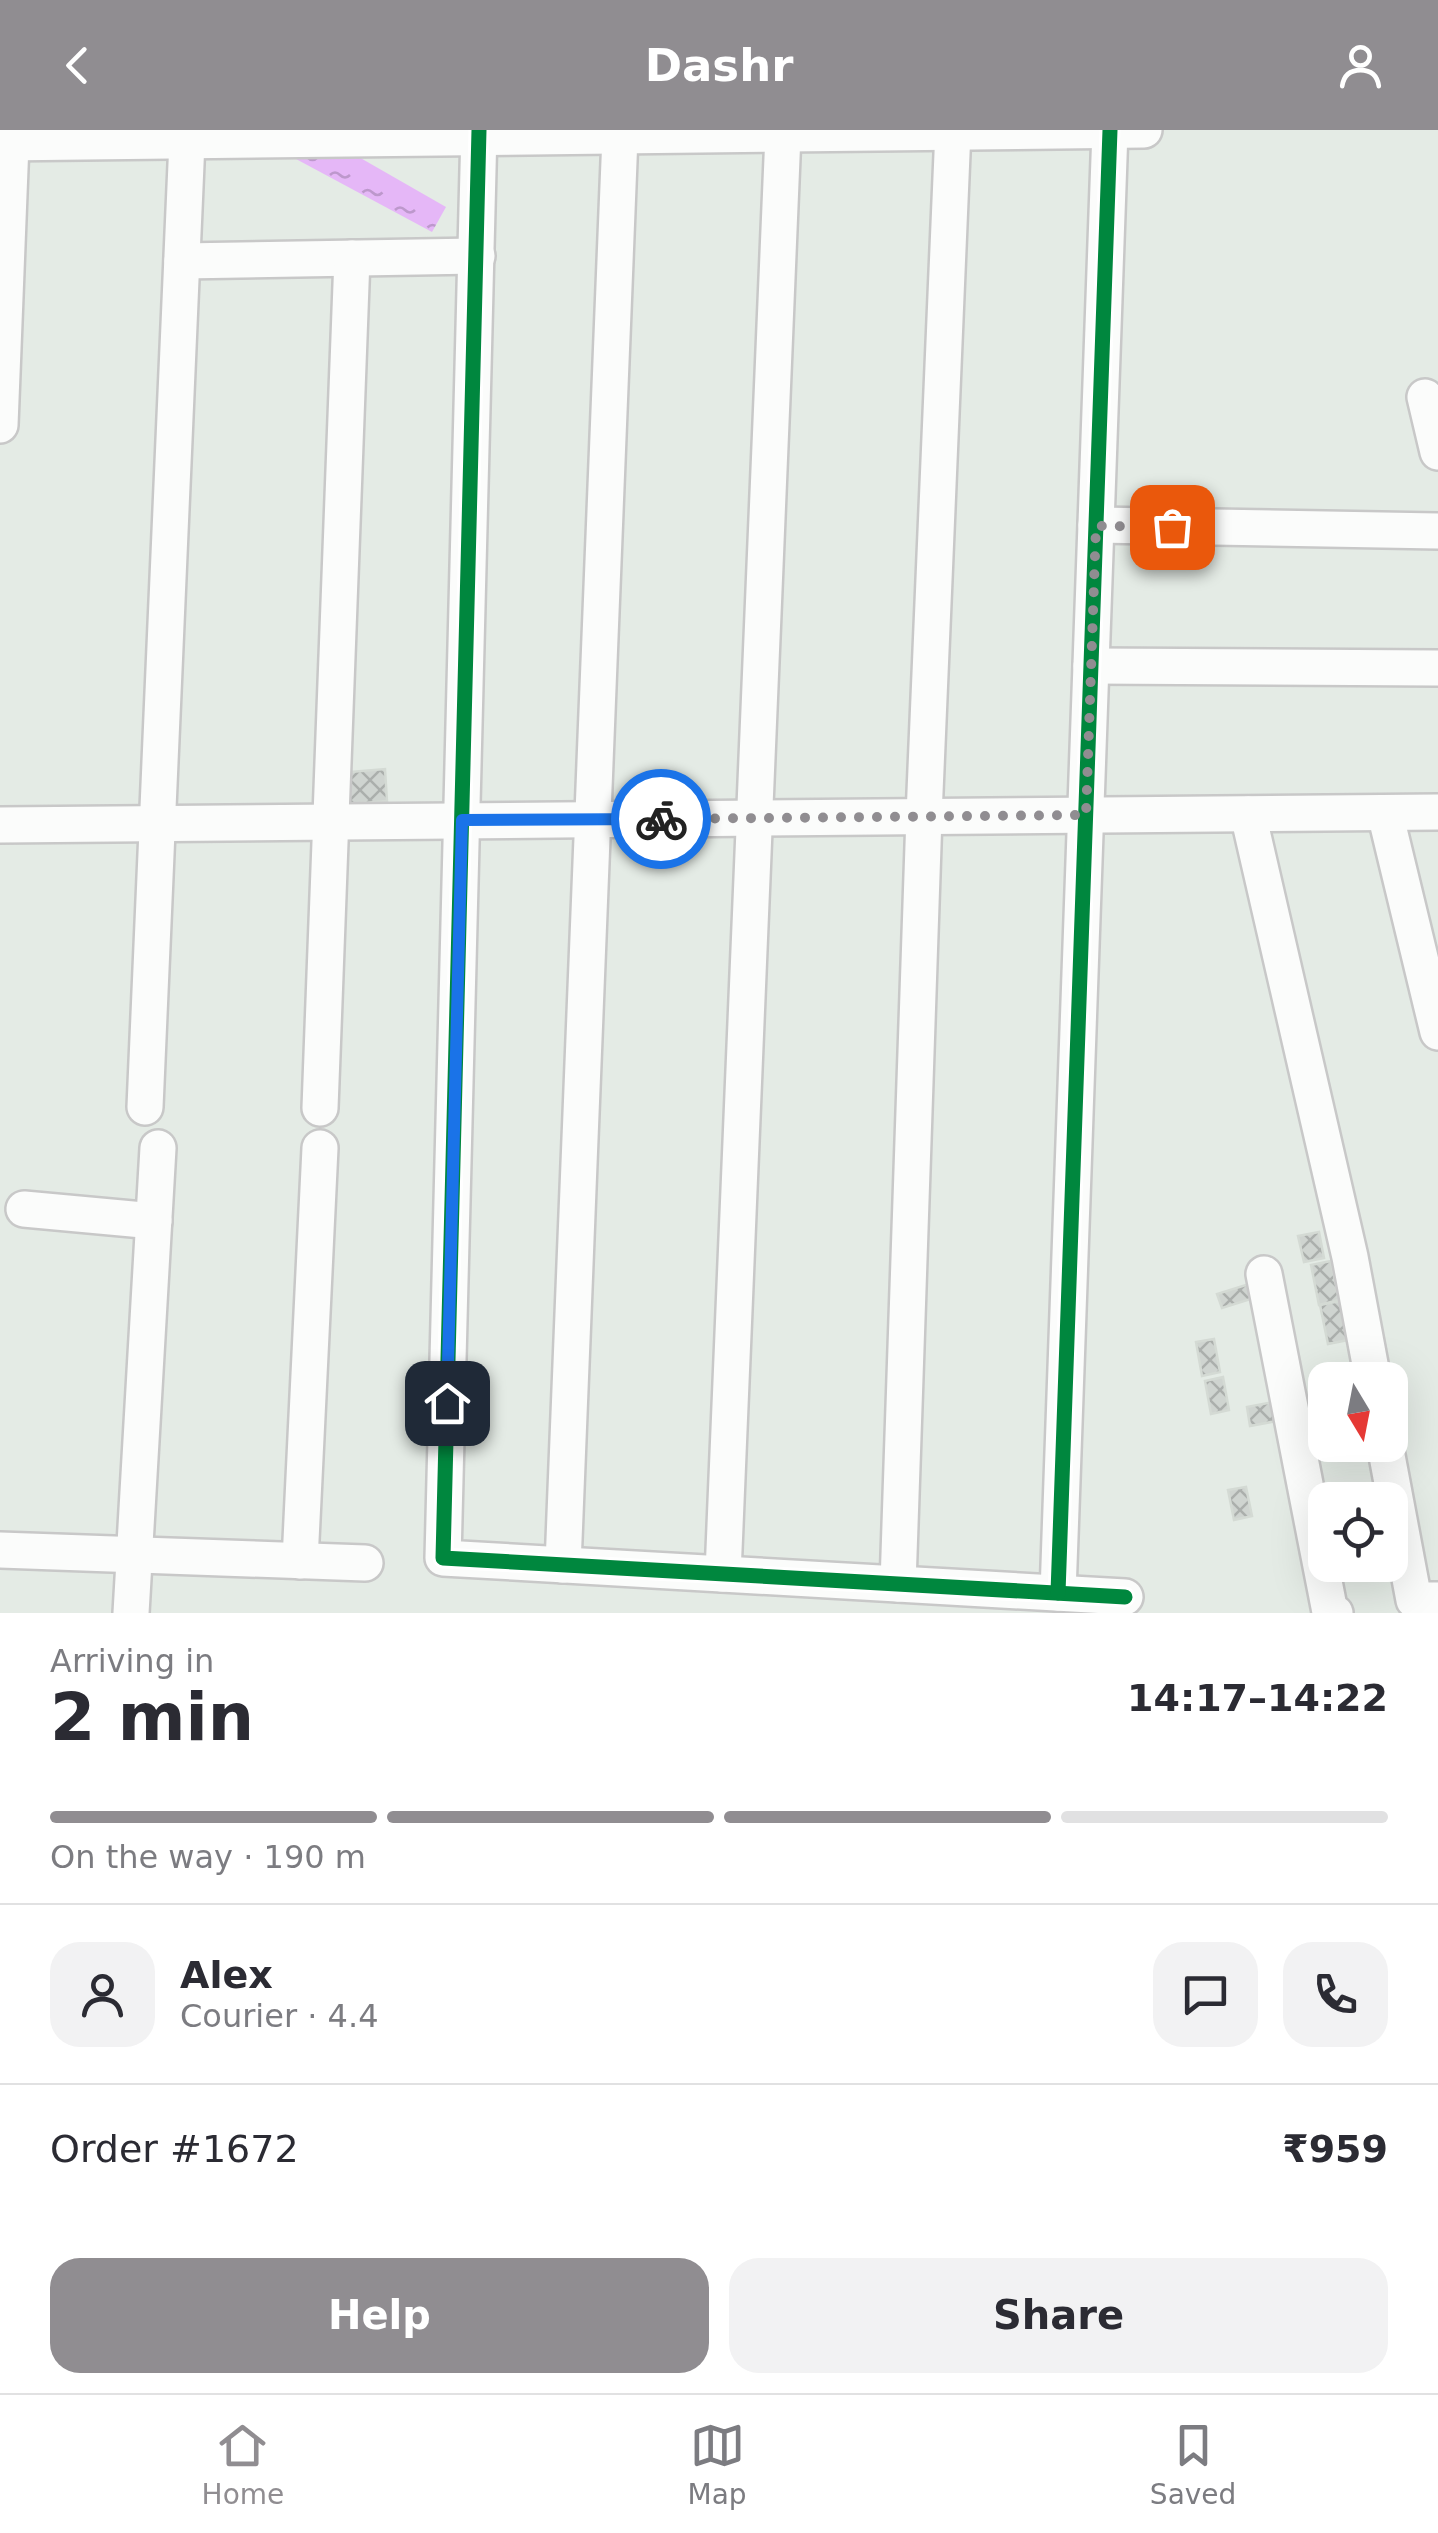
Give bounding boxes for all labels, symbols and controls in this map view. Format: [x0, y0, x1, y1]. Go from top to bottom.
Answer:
icon: back [50, 38, 105, 93]
icon: person [1333, 38, 1388, 93]
text: Dashr [645, 39, 793, 92]
pin [1130, 485, 1215, 570]
icon: bag [1145, 500, 1200, 555]
courier [611, 769, 711, 869]
icon: bike [634, 792, 689, 847]
pin [405, 1361, 490, 1446]
north arrow [1308, 1362, 1408, 1462]
map controls [1308, 1362, 1408, 1582]
icon: home [420, 1376, 475, 1431]
button: locate [1308, 1482, 1408, 1582]
text: Arriving in [50, 1642, 214, 1680]
text: 14:17–14:22 [1127, 1676, 1388, 1720]
text: 2 min [50, 1680, 254, 1755]
text: On the way · 190 m [50, 1838, 366, 1876]
button: person [50, 1942, 155, 2047]
button: chat [1153, 1942, 1258, 2047]
button: phone [1283, 1942, 1388, 2047]
text: Alex [180, 1953, 273, 1997]
text: Courier · 4.4 [180, 1997, 379, 2035]
text: Order #1672 [50, 2127, 299, 2171]
text: ₹959 [1282, 2127, 1388, 2171]
button: Help [50, 2258, 709, 2373]
button: Share [729, 2258, 1388, 2373]
tab: Home [202, 2418, 284, 2511]
tab: Map [688, 2418, 747, 2511]
tab: Saved [1150, 2418, 1236, 2511]

